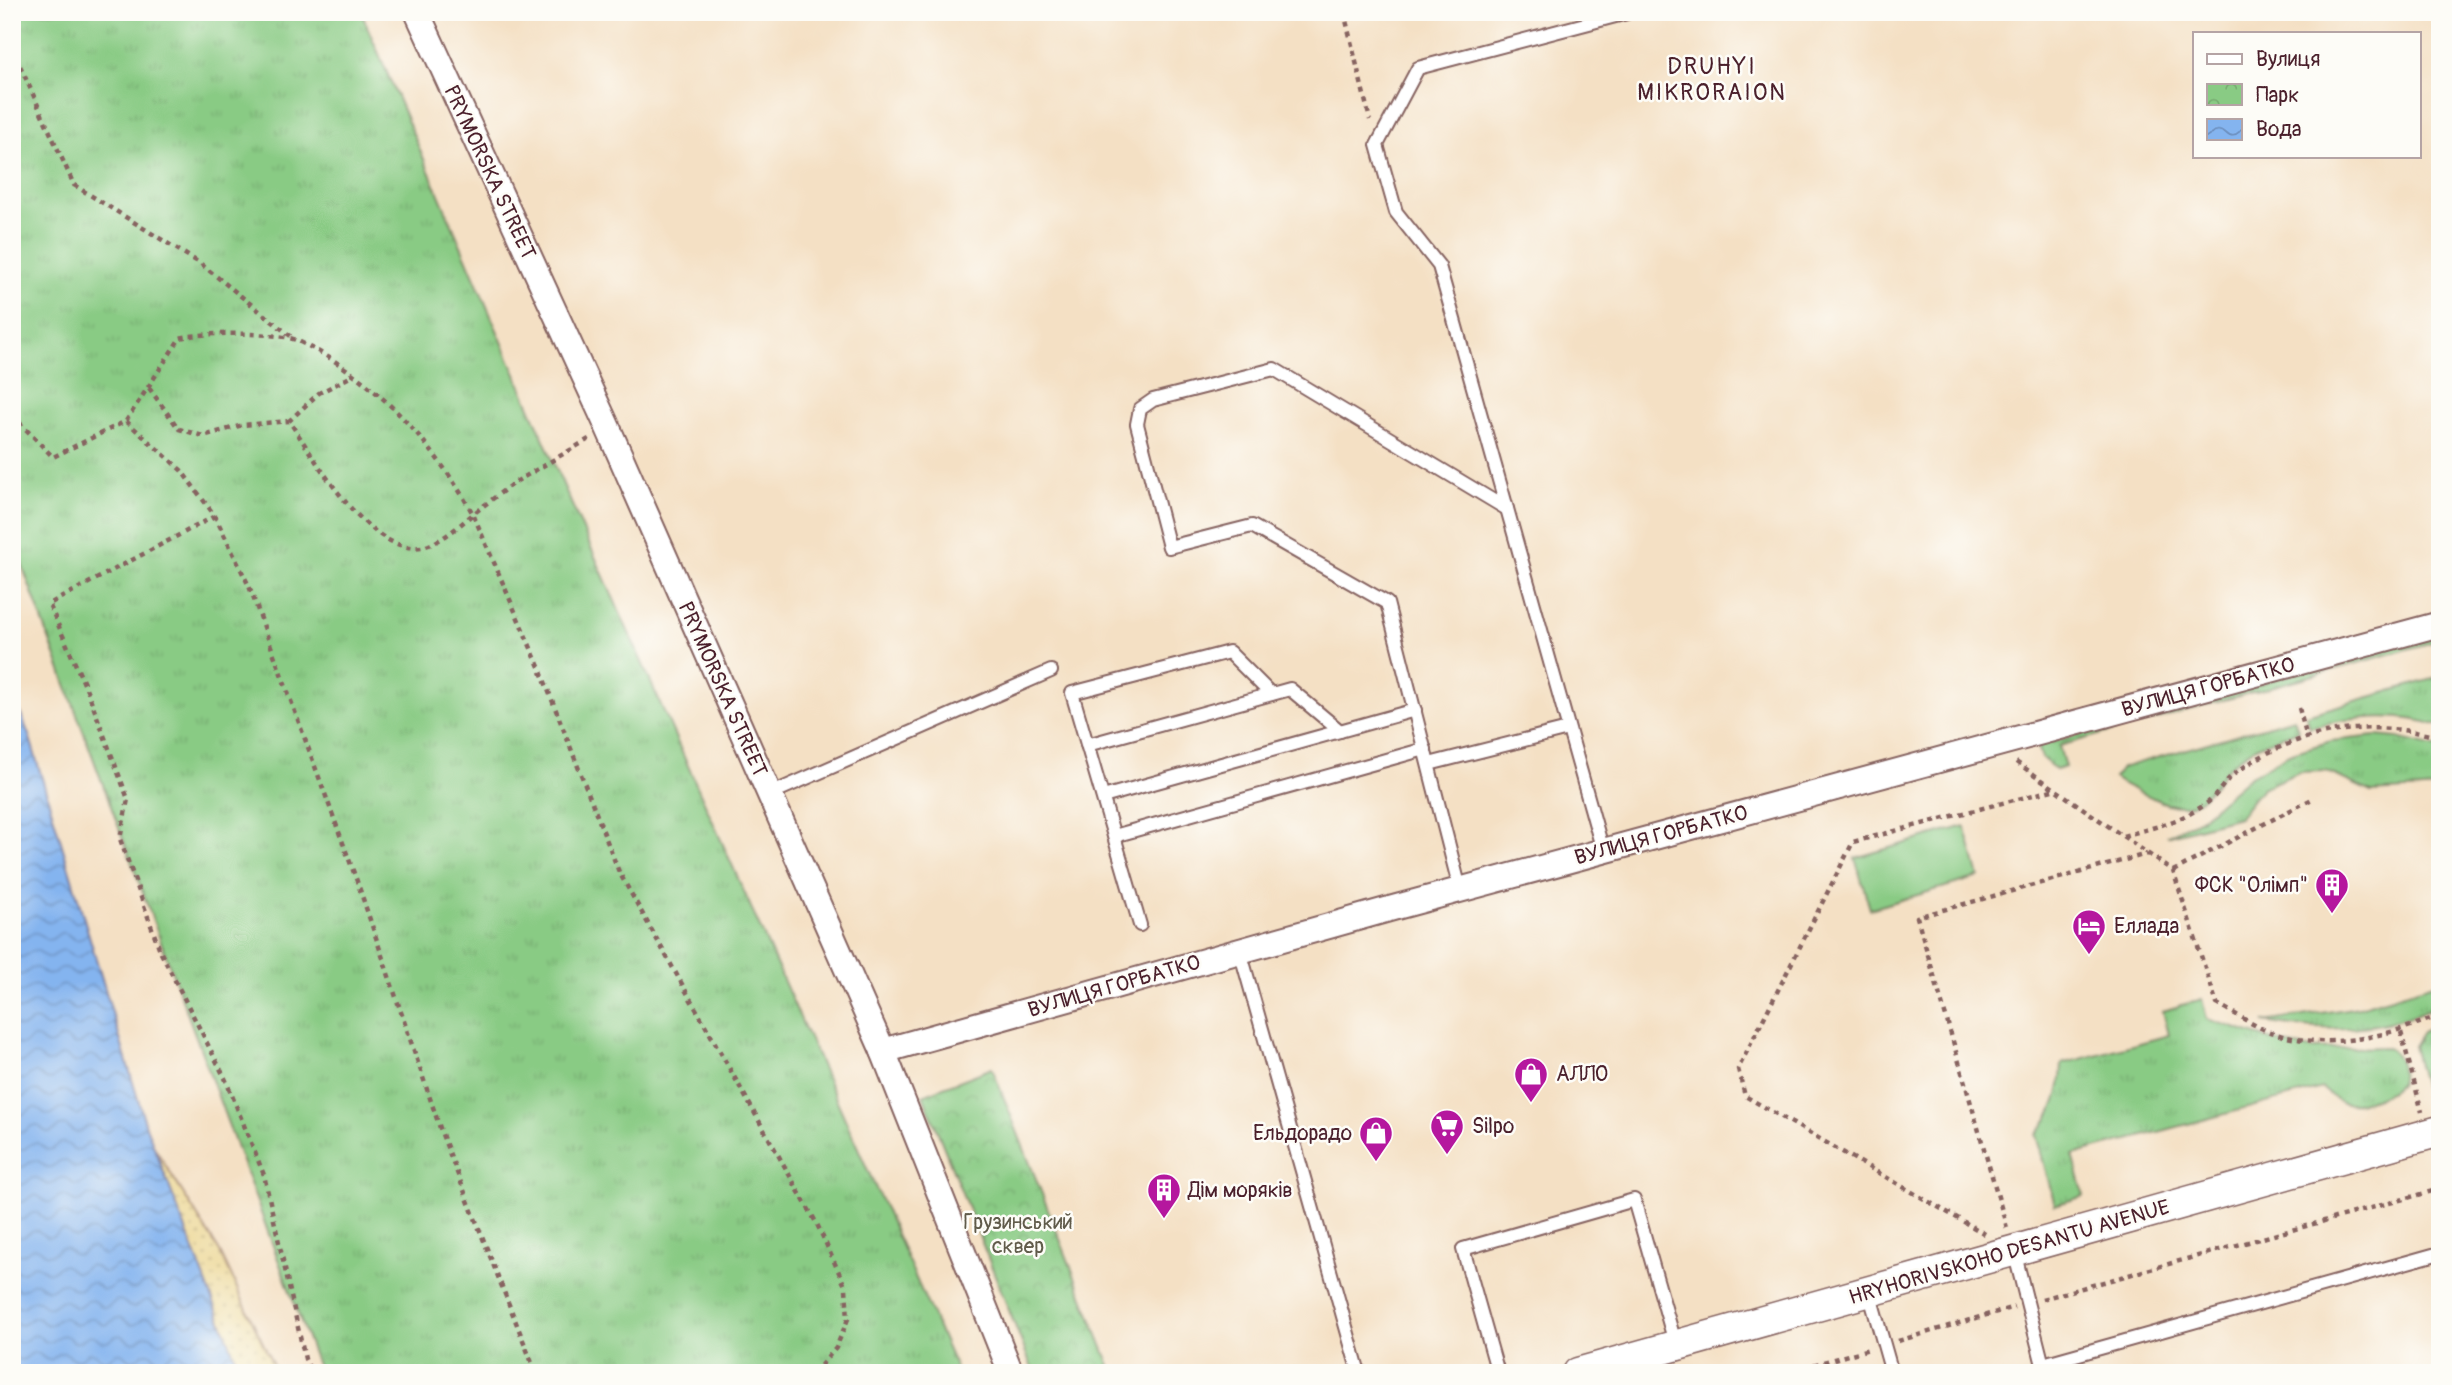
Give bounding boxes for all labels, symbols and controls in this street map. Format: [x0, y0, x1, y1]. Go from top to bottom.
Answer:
legend [2193, 32, 2420, 158]
text: Вулиця [2256, 46, 2320, 73]
district label: DRUHYI MIKRORAION [1637, 52, 1787, 107]
street label: PRYMORSKA STREET [437, 81, 542, 264]
text: Парк [2256, 82, 2299, 109]
text: Вода [2256, 116, 2302, 143]
street label: PRYMORSKA STREET [672, 597, 773, 781]
street label: ВУЛИЦЯ ГОРБАТКО [2118, 651, 2298, 724]
street label: ВУЛИЦЯ ГОРБАТКО [1571, 799, 1751, 872]
building icon: ФСК "Олімп" [2313, 866, 2351, 915]
place label: ФСК "Олімп" [2195, 872, 2308, 899]
hotel icon: Еллада [2070, 907, 2108, 956]
place label: Еллада [2114, 913, 2179, 940]
street label: ВУЛИЦЯ ГОРБАТКО [1025, 949, 1204, 1024]
shop icon: АЛЛО [1512, 1055, 1550, 1104]
place label: АЛЛО [1556, 1061, 1608, 1088]
supermarket icon: Silpo [1428, 1107, 1466, 1156]
place label: Silpo [1472, 1113, 1514, 1140]
shop icon: Ельдорадо [1357, 1114, 1395, 1163]
place label: Ельдорадо [1253, 1120, 1352, 1147]
building icon: Дім моряків [1145, 1171, 1183, 1220]
place label: Дім моряків [1187, 1177, 1293, 1204]
street label: HRYHORIVSKOHO DESANTU AVENUE [1846, 1194, 2173, 1311]
park label: Грузинський сквер [963, 1209, 1073, 1260]

